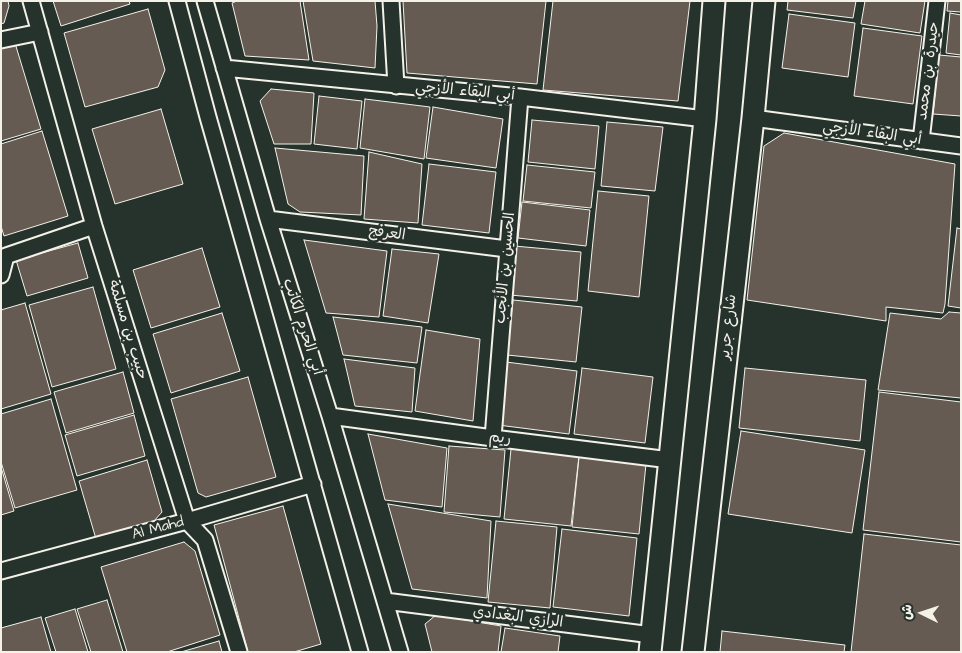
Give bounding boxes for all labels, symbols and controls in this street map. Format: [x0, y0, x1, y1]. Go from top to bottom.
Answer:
street label: حيدرة بن محمد [914, 21, 944, 121]
street label: أبي البقاء الأزجي [415, 79, 515, 105]
street label: أبي البقاء الأزجي [821, 118, 923, 150]
street label: الحسين بن الأنجب [492, 211, 520, 325]
street label: العرفج [368, 223, 406, 245]
street label: أبي الحرم الكاتب [278, 276, 326, 378]
street label: حبيب بن مسلمة [103, 278, 151, 382]
street label: شارع جرير [717, 293, 741, 361]
street label: ريم [488, 429, 512, 449]
street label: Al Mahd [130, 513, 186, 545]
north arrow [897, 588, 947, 638]
street label: الرازي البغدادي [472, 604, 564, 632]
text: ش [897, 604, 918, 620]

